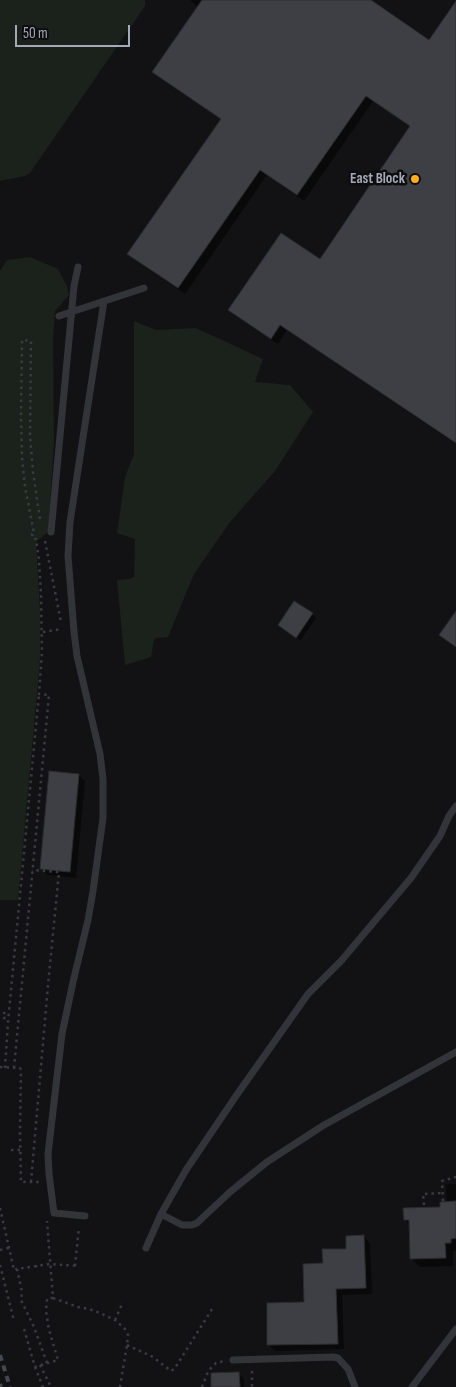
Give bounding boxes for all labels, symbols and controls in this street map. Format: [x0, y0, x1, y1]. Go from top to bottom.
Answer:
scale bar [18, 15, 132, 47]
text: 50 m [23, 24, 48, 43]
place label: East Block [350, 170, 405, 188]
marker: East Block [409, 173, 421, 185]

